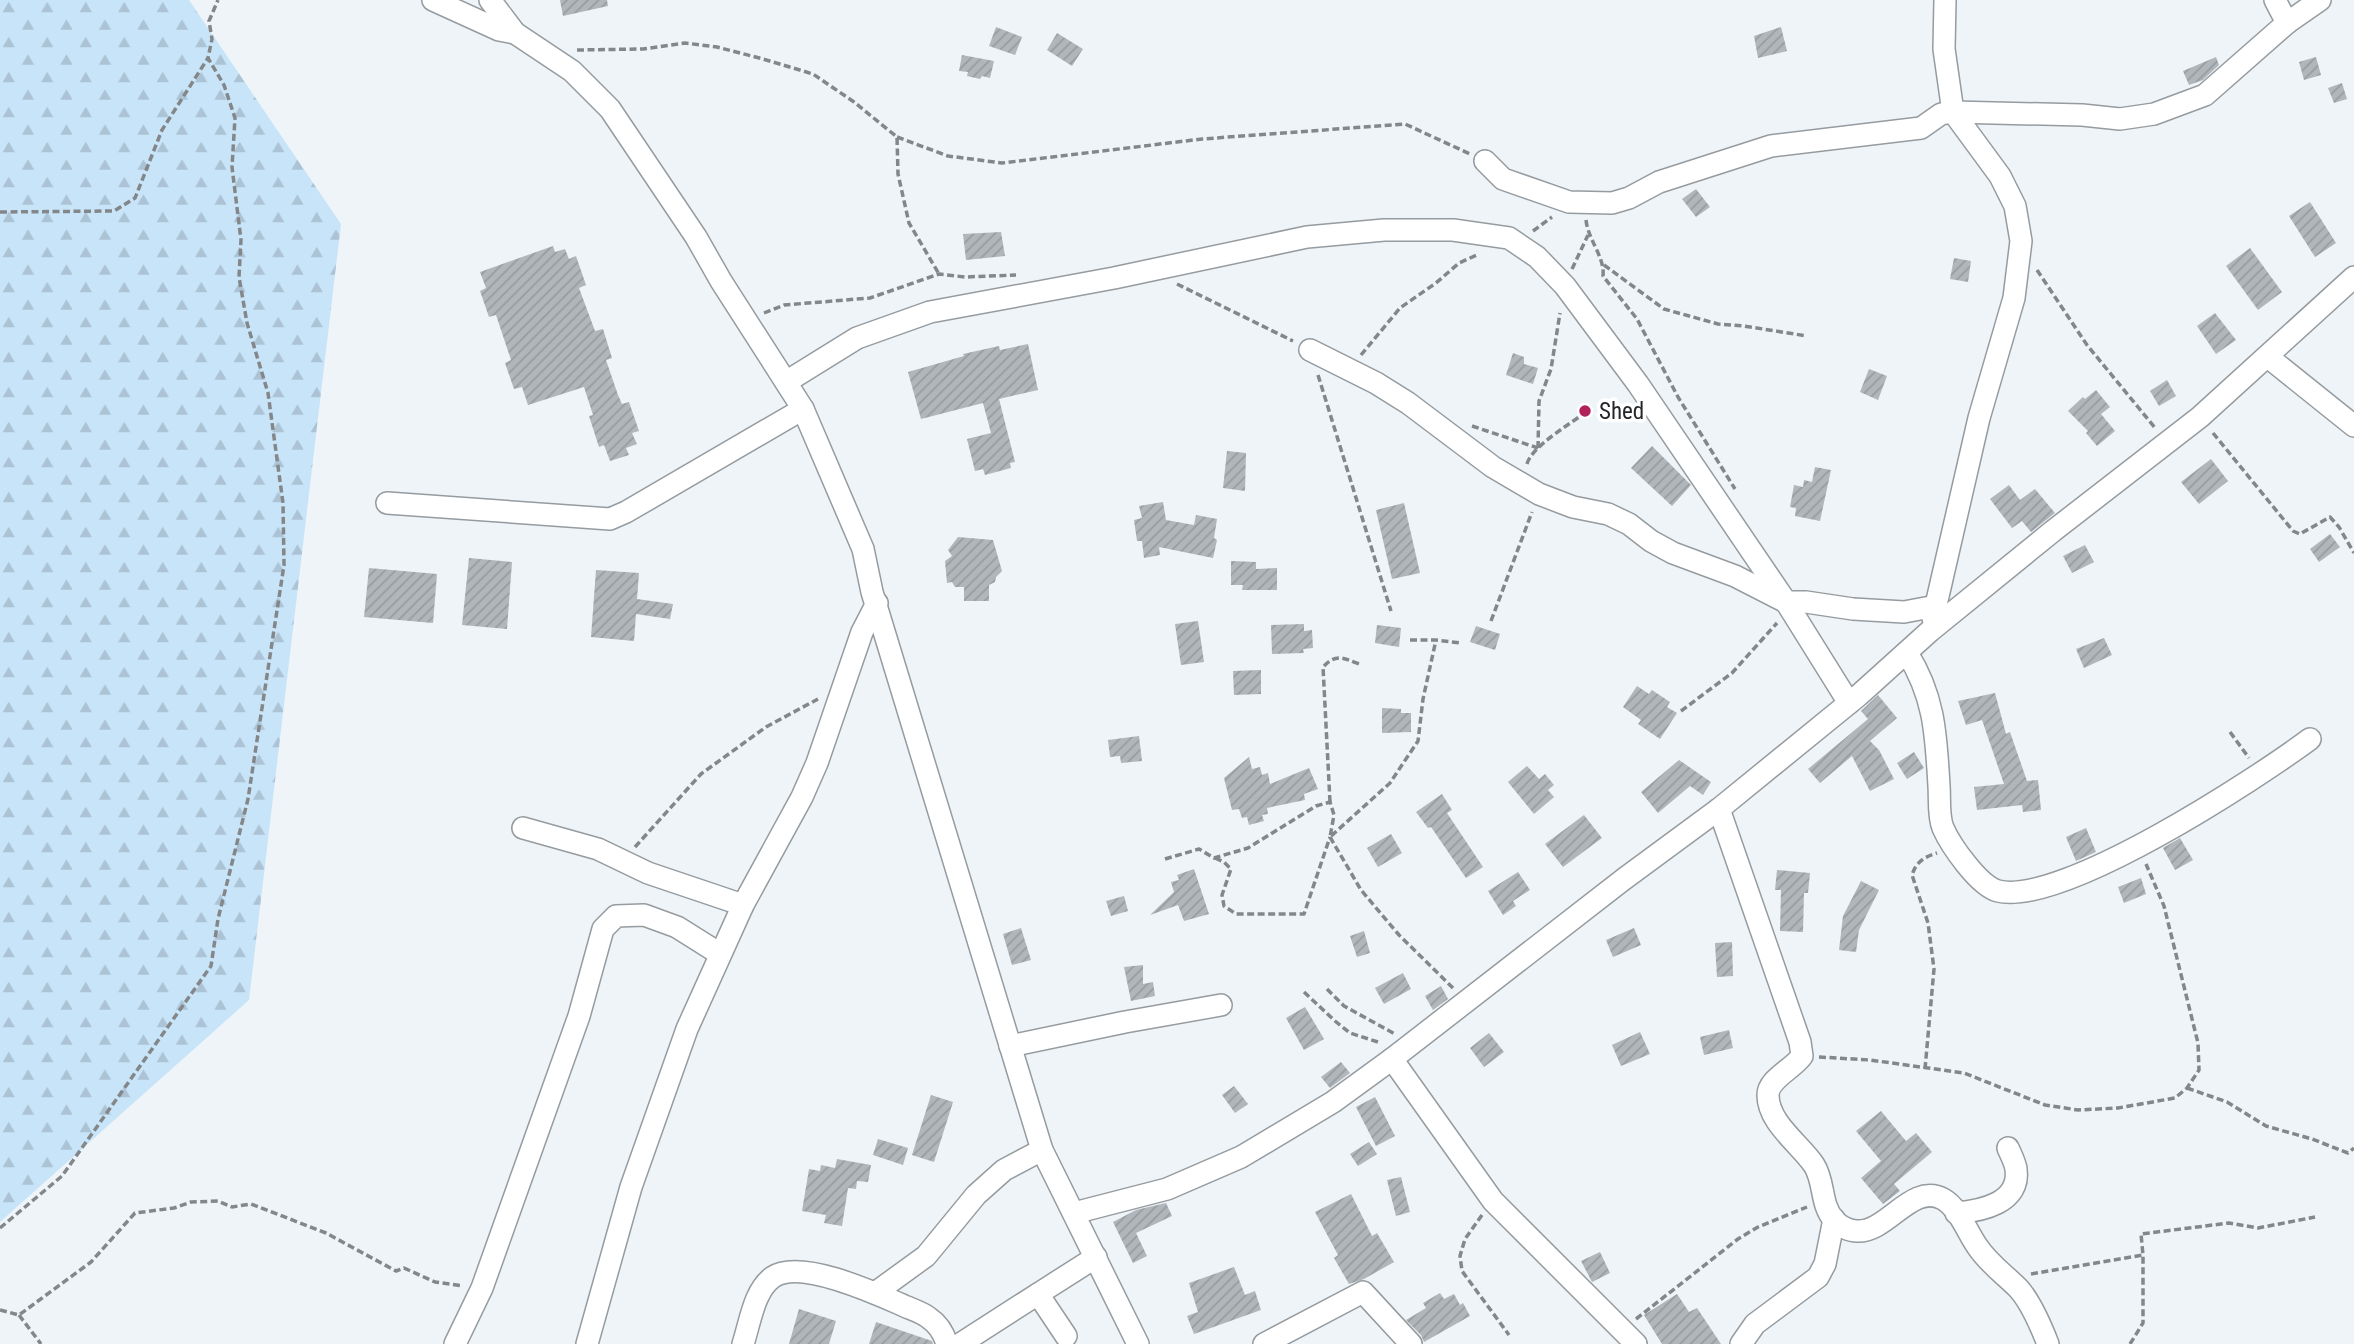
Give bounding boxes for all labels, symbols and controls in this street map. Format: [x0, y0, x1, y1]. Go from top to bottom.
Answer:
place label: Shed [1599, 398, 1644, 425]
marker: Shed [1577, 403, 1593, 419]

